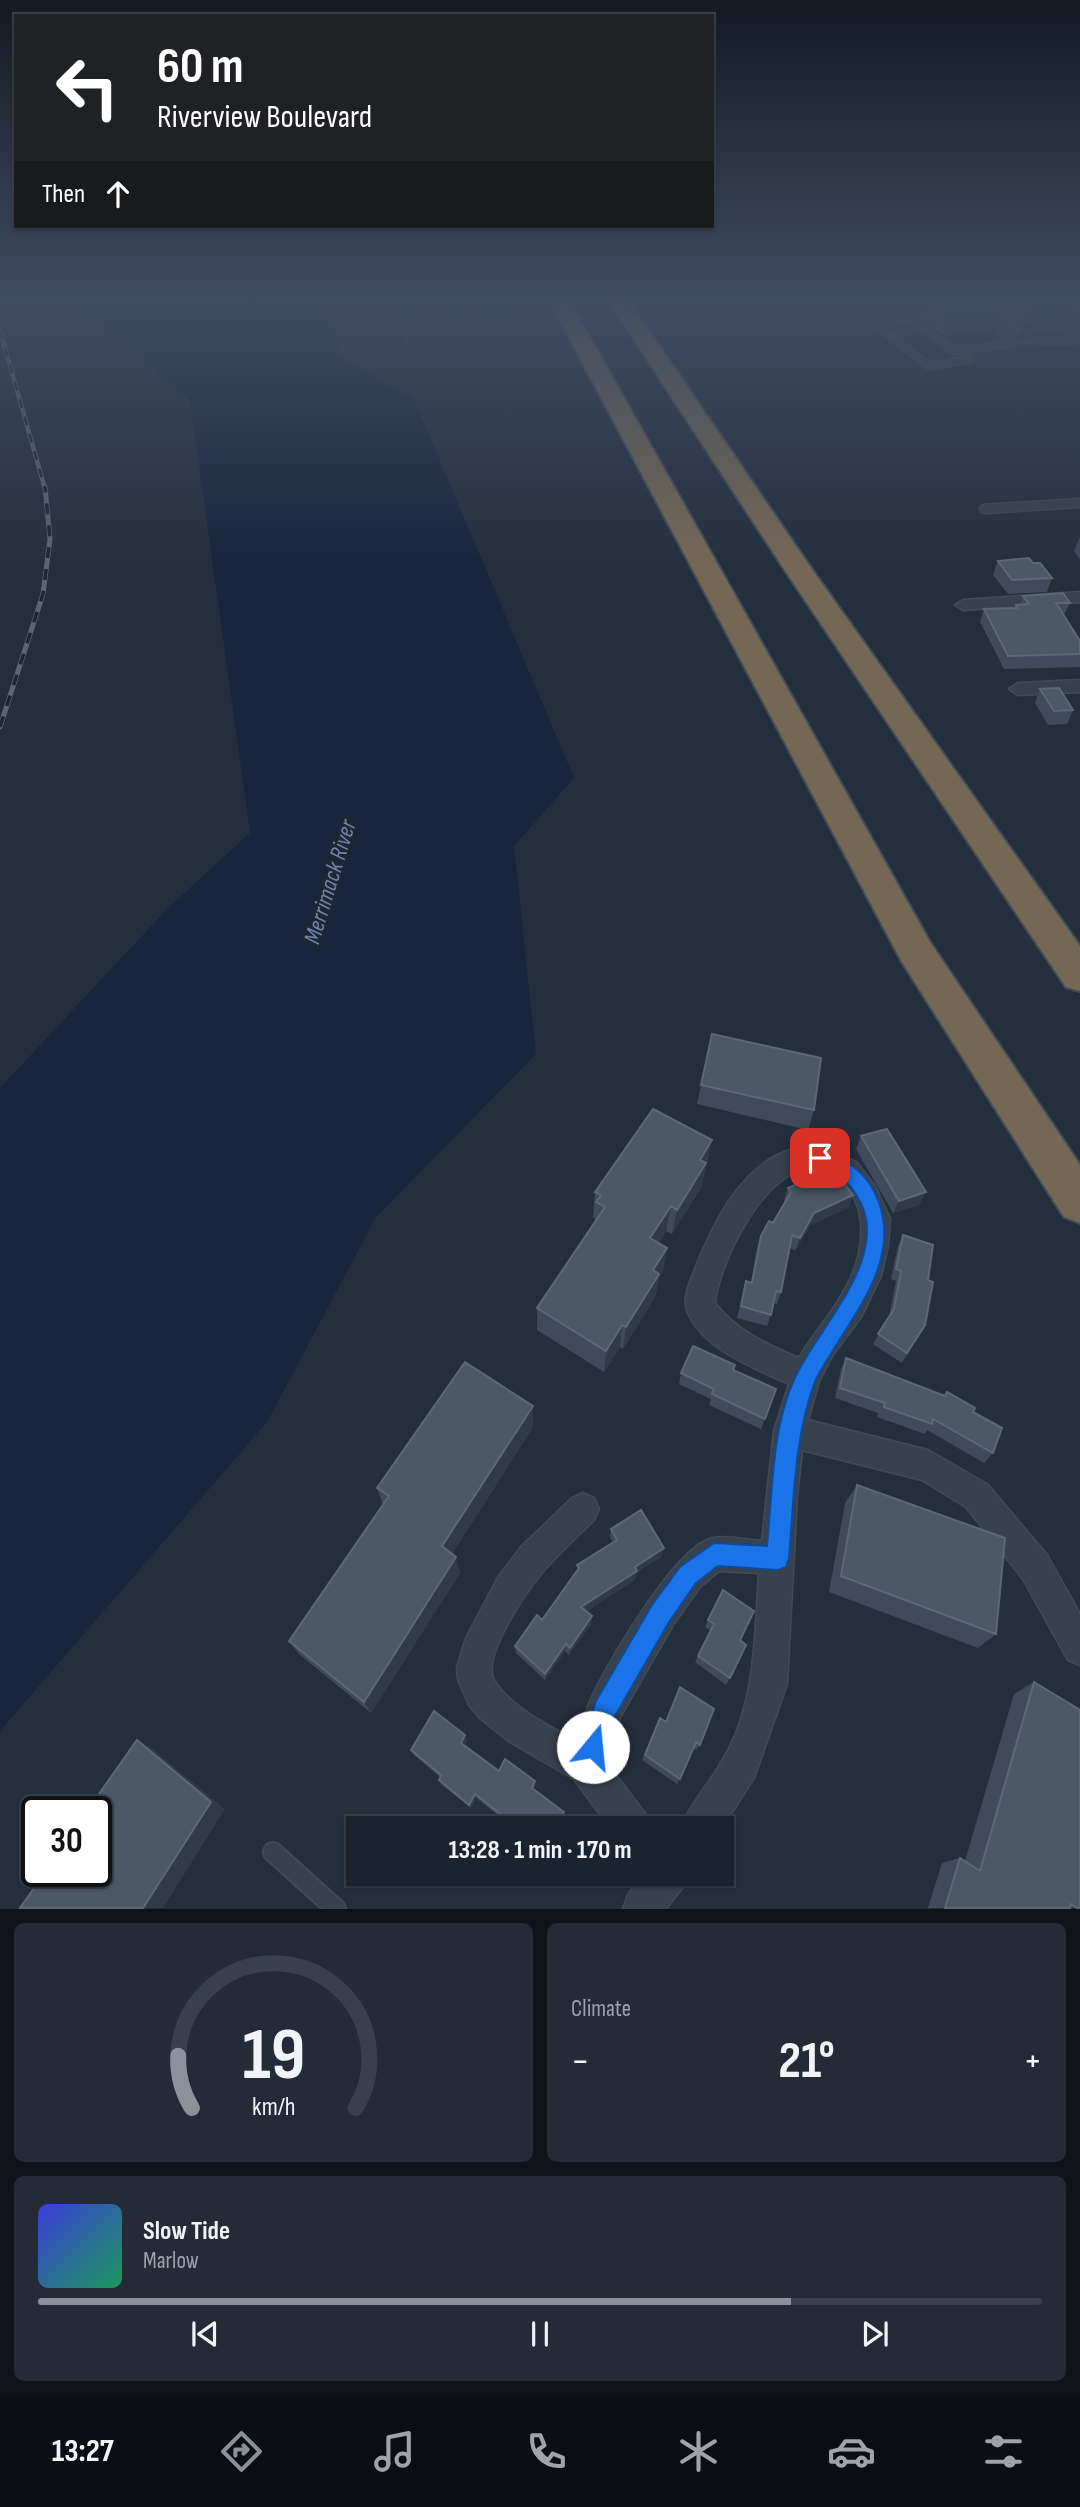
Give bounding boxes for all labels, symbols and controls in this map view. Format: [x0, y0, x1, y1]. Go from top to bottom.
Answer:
text: 60 m [157, 38, 244, 97]
icon: left [42, 42, 133, 133]
text: Riverview Boulevard [157, 98, 372, 137]
icon: ahead [99, 175, 137, 213]
text: Then [42, 179, 85, 210]
water label: Merrimack River [297, 815, 363, 948]
pin [790, 1128, 850, 1188]
icon: arrive [801, 1139, 839, 1177]
position arrow [556, 1710, 630, 1784]
speed limit sign: 30 [21, 1796, 112, 1887]
text: 13:28 · 1 min · 170 m [448, 1835, 632, 1866]
text: Climate [571, 1995, 631, 2023]
text: 19 [242, 2013, 305, 2101]
text: 21° [778, 2030, 835, 2093]
text: − [571, 2039, 590, 2084]
text: + [1023, 2039, 1042, 2084]
text: km/h [252, 2092, 295, 2123]
text: Slow Tide [143, 2216, 230, 2247]
text: Marlow [143, 2247, 199, 2275]
icon: previous [186, 2315, 224, 2353]
icon: pause [521, 2315, 559, 2353]
icon: next [856, 2315, 894, 2353]
icon: directions [217, 2427, 266, 2476]
icon: music [370, 2427, 419, 2476]
icon: phone [522, 2427, 571, 2476]
icon: climate [674, 2427, 723, 2476]
icon: car [827, 2427, 876, 2476]
icon: filters [979, 2427, 1028, 2476]
text: 13:27 [52, 2432, 114, 2471]

